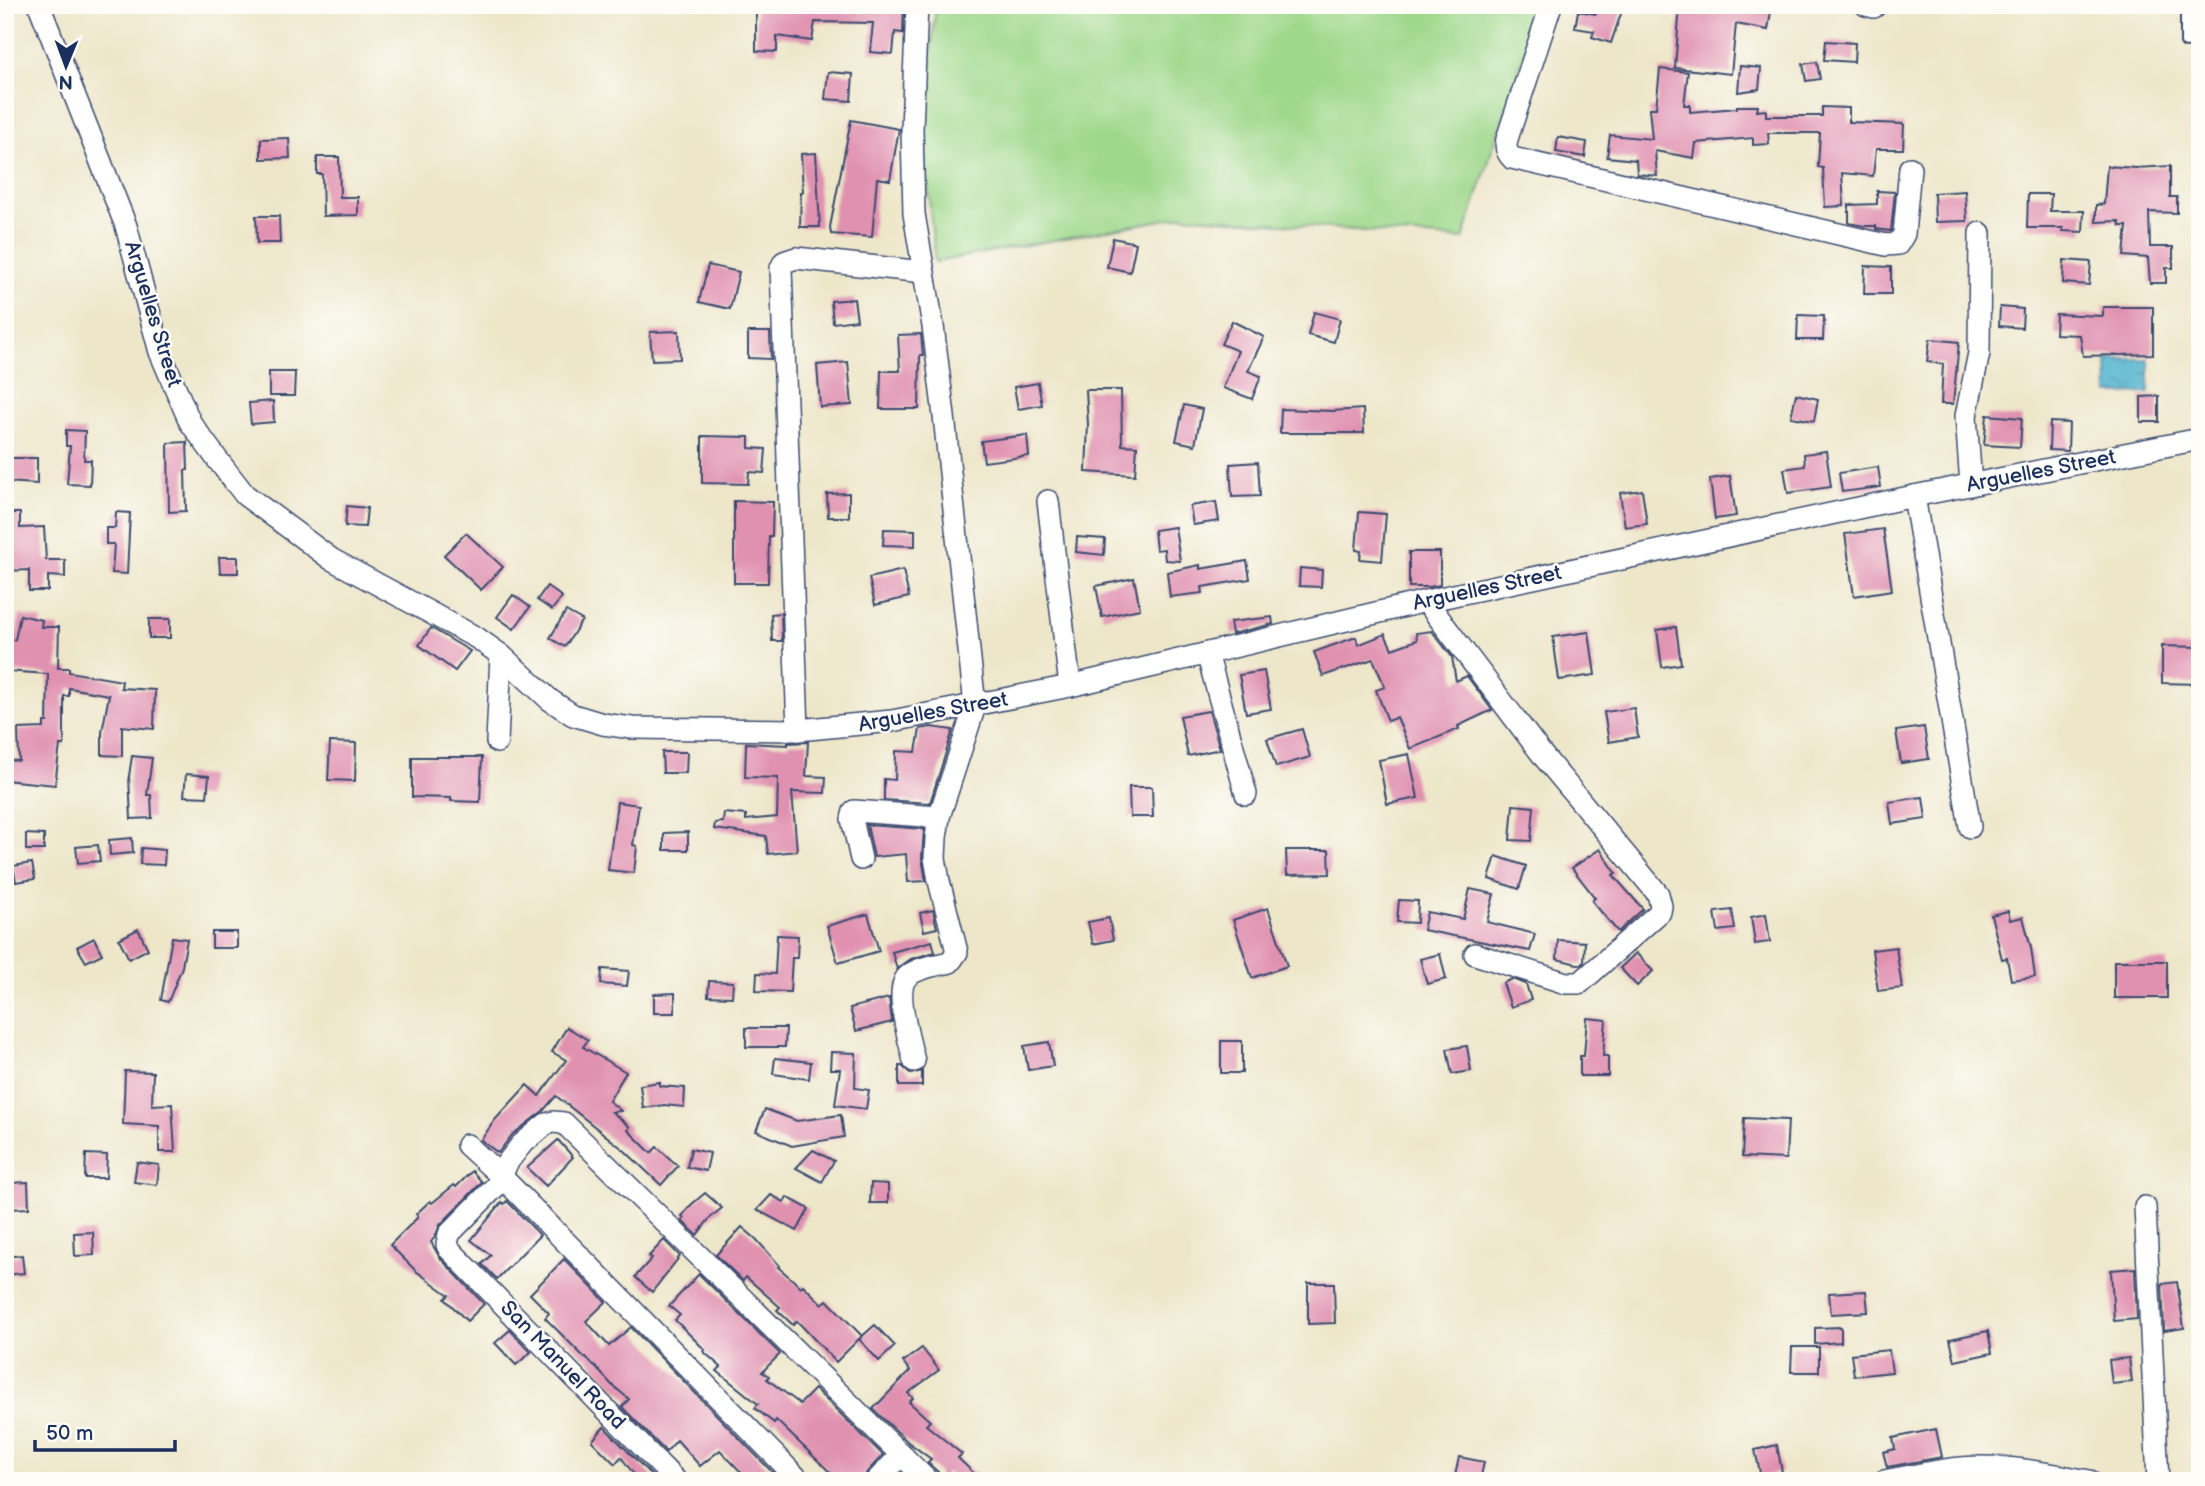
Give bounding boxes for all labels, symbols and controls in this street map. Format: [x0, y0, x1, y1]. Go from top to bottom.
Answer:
north arrow [32, 32, 102, 102]
text: N [58, 70, 73, 93]
street label: Arguelles Street [119, 238, 187, 390]
street label: Arguelles Street [1964, 444, 2118, 498]
street label: Arguelles Street [1410, 560, 1564, 616]
street label: Arguelles Street [856, 686, 1010, 737]
street label: San Manuel Road [495, 1295, 631, 1435]
scale bar [35, 1409, 175, 1453]
text: 50 m [46, 1421, 93, 1446]

